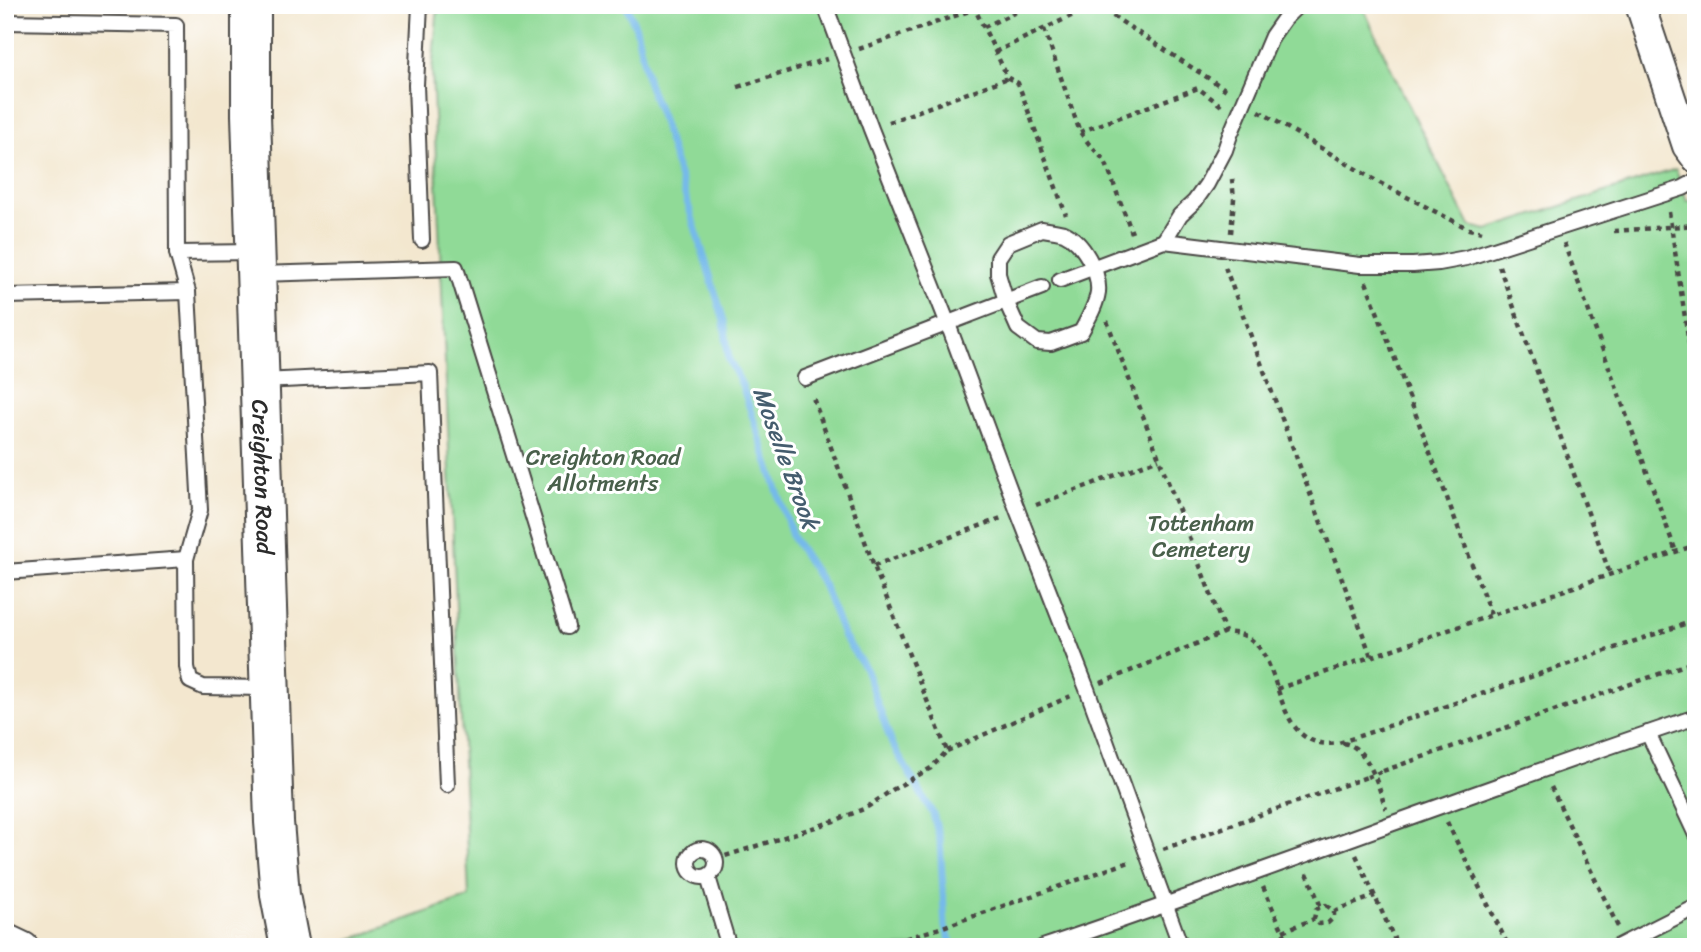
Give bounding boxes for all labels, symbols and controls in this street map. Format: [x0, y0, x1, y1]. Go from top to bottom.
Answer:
water label: Moselle Brook [741, 381, 832, 538]
street label: Creighton Road [239, 399, 285, 557]
park label: Creighton Road Allotments [526, 437, 682, 504]
park label: Tottenham Cemetery [1148, 503, 1254, 570]

